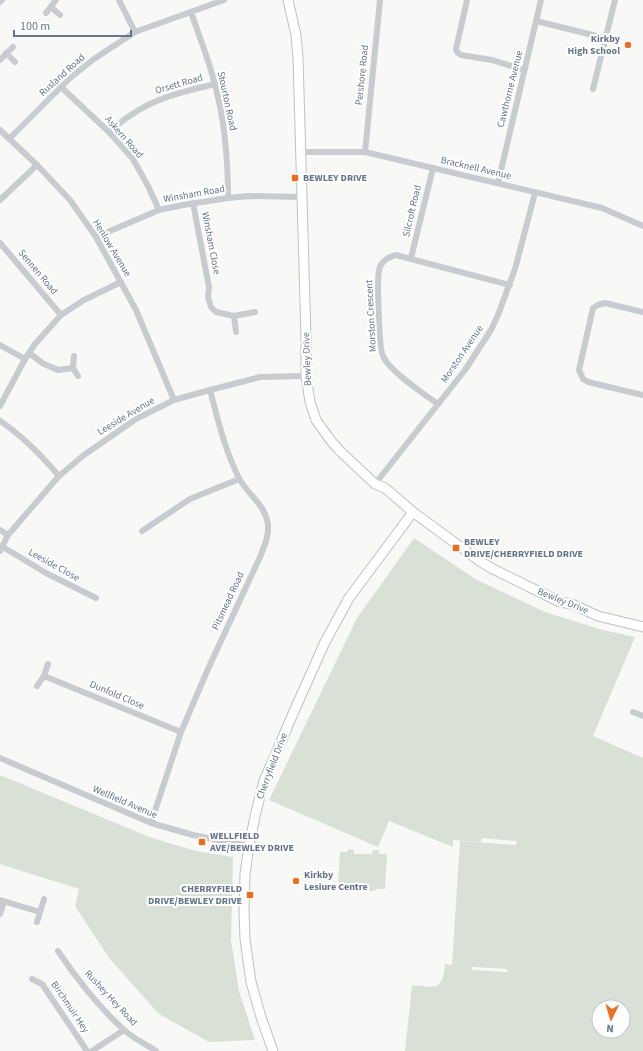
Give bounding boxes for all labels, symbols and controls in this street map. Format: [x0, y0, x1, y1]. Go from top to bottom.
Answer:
scale bar [14, 12, 131, 38]
text: 100 m [20, 18, 50, 35]
place label: Kirkby High School [568, 32, 621, 58]
marker: Kirkby High School [623, 40, 633, 50]
street label: Pershore Road [352, 44, 372, 106]
street label: Cawthorne Avenue [494, 49, 526, 129]
street label: Rusland Road [36, 51, 88, 99]
street label: Orsett Road [153, 70, 205, 98]
street label: Stourton Road [214, 70, 240, 132]
street label: Askern Road [102, 113, 146, 161]
street label: Bracknell Avenue [439, 153, 513, 183]
place label: BEWLEY DRIVE [303, 171, 367, 185]
marker: BEWLEY DRIVE [290, 173, 300, 183]
street label: Winsham Road [162, 182, 226, 206]
street label: Silcroft Road [399, 184, 425, 238]
street label: Winsham Close [198, 210, 224, 276]
street label: Henlow Avenue [89, 217, 135, 279]
street label: Sennen Road [15, 246, 61, 298]
street label: Morston Crescent [362, 279, 380, 353]
street label: Morston Avenue [437, 322, 487, 386]
street label: Bewley Drive [299, 332, 315, 386]
street label: Leeside Avenue [95, 393, 157, 439]
place label: BEWLEY DRIVE/CHERRYFIELD DRIVE [464, 535, 583, 561]
marker: BEWLEY DRIVE/CHERRYFIELD DRIVE [451, 543, 461, 553]
street label: Leeside Close [26, 545, 82, 585]
street label: Pitsmead Road [208, 570, 248, 632]
street label: Bewley Drive [535, 584, 591, 618]
street label: Dunfold Close [87, 677, 147, 713]
street label: Cherryfield Drive [253, 731, 291, 801]
street label: Wellfield Avenue [90, 782, 160, 822]
place label: WELLFIELD AVE/BEWLEY DRIVE [209, 829, 294, 855]
marker: WELLFIELD AVE/BEWLEY DRIVE [197, 837, 207, 847]
place label: Kirkby Lesiure Centre [304, 868, 368, 894]
marker: Kirkby Lesiure Centre [291, 876, 301, 886]
place label: CHERRYFIELD DRIVE/BEWLEY DRIVE [148, 882, 242, 908]
marker: CHERRYFIELD DRIVE/BEWLEY DRIVE [245, 890, 255, 900]
street label: Rushey Hey Road [81, 967, 141, 1029]
street label: Birchmuir Hey [48, 978, 93, 1036]
north arrow [591, 999, 631, 1039]
text: N [606, 1021, 614, 1036]

